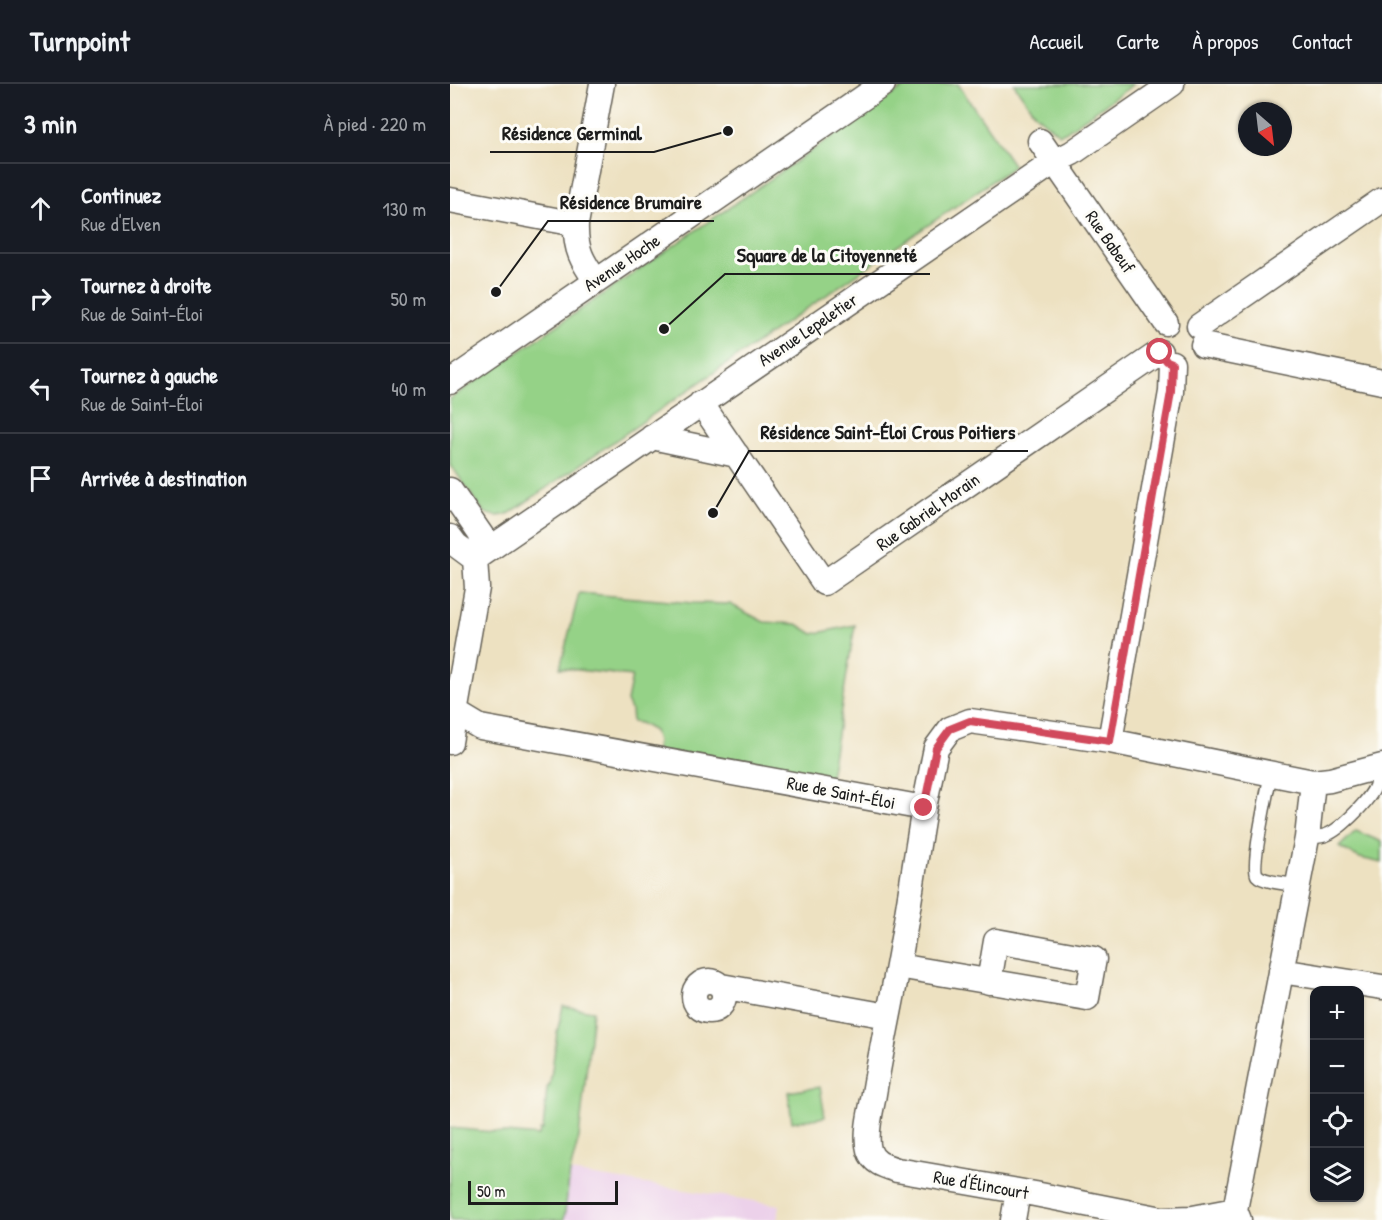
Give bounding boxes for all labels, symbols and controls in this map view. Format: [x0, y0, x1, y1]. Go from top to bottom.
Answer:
text: Turnpoint [30, 22, 130, 60]
text: Accueil [1030, 27, 1083, 56]
text: Carte [1116, 27, 1160, 56]
text: À propos [1193, 27, 1259, 56]
text: Contact [1292, 27, 1352, 56]
north arrow [1238, 102, 1292, 156]
text: 3 min [24, 106, 77, 141]
text: À pied · 220 m [324, 110, 426, 137]
callout: Résidence Germinal [490, 114, 654, 152]
text: Résidence Germinal [502, 119, 643, 146]
text: Continuez [81, 180, 161, 210]
callout: Résidence Brumaire [548, 183, 714, 221]
text: Résidence Brumaire [560, 188, 702, 215]
icon: ahead [24, 192, 57, 225]
text: 130 m [383, 195, 426, 222]
street label: Rue Babeuf [1080, 205, 1141, 278]
text: Rue d'Elven [81, 210, 161, 237]
street label: Avenue Hoche [579, 228, 665, 297]
callout: Square de la Citoyenneté [725, 236, 930, 274]
text: Square de la Citoyenneté [737, 241, 917, 269]
text: Tournez à droite [81, 270, 211, 300]
icon: right [24, 282, 57, 315]
text: 50 m [390, 285, 426, 312]
street label: Avenue Lepeletier [753, 287, 862, 372]
text: Rue de Saint-Éloi [81, 300, 203, 327]
route start [1146, 338, 1172, 364]
text: Tournez à gauche [81, 360, 218, 390]
icon: left [24, 372, 57, 405]
text: 40 m [391, 375, 426, 402]
text: Rue de Saint-Éloi [81, 390, 203, 417]
callout: Résidence Saint-Éloi Crous Poitiers [749, 413, 1028, 451]
text: Résidence Saint-Éloi Crous Poitiers [760, 418, 1016, 445]
icon: arrive [24, 462, 57, 495]
text: Arrivée à destination [81, 463, 247, 493]
street label: Rue Gabriel Morain [871, 467, 984, 557]
street label: Rue de Saint-Éloi [785, 770, 897, 815]
route end [910, 794, 936, 820]
map controls [1310, 986, 1364, 1202]
button: + [1310, 986, 1364, 1040]
button: − [1310, 1040, 1364, 1094]
button: locate [1310, 1094, 1364, 1148]
button: layers [1310, 1148, 1364, 1202]
street label: Rue d'Élincourt [932, 1164, 1031, 1205]
scale bar [468, 1178, 618, 1206]
text: 50 m [477, 1180, 506, 1202]

